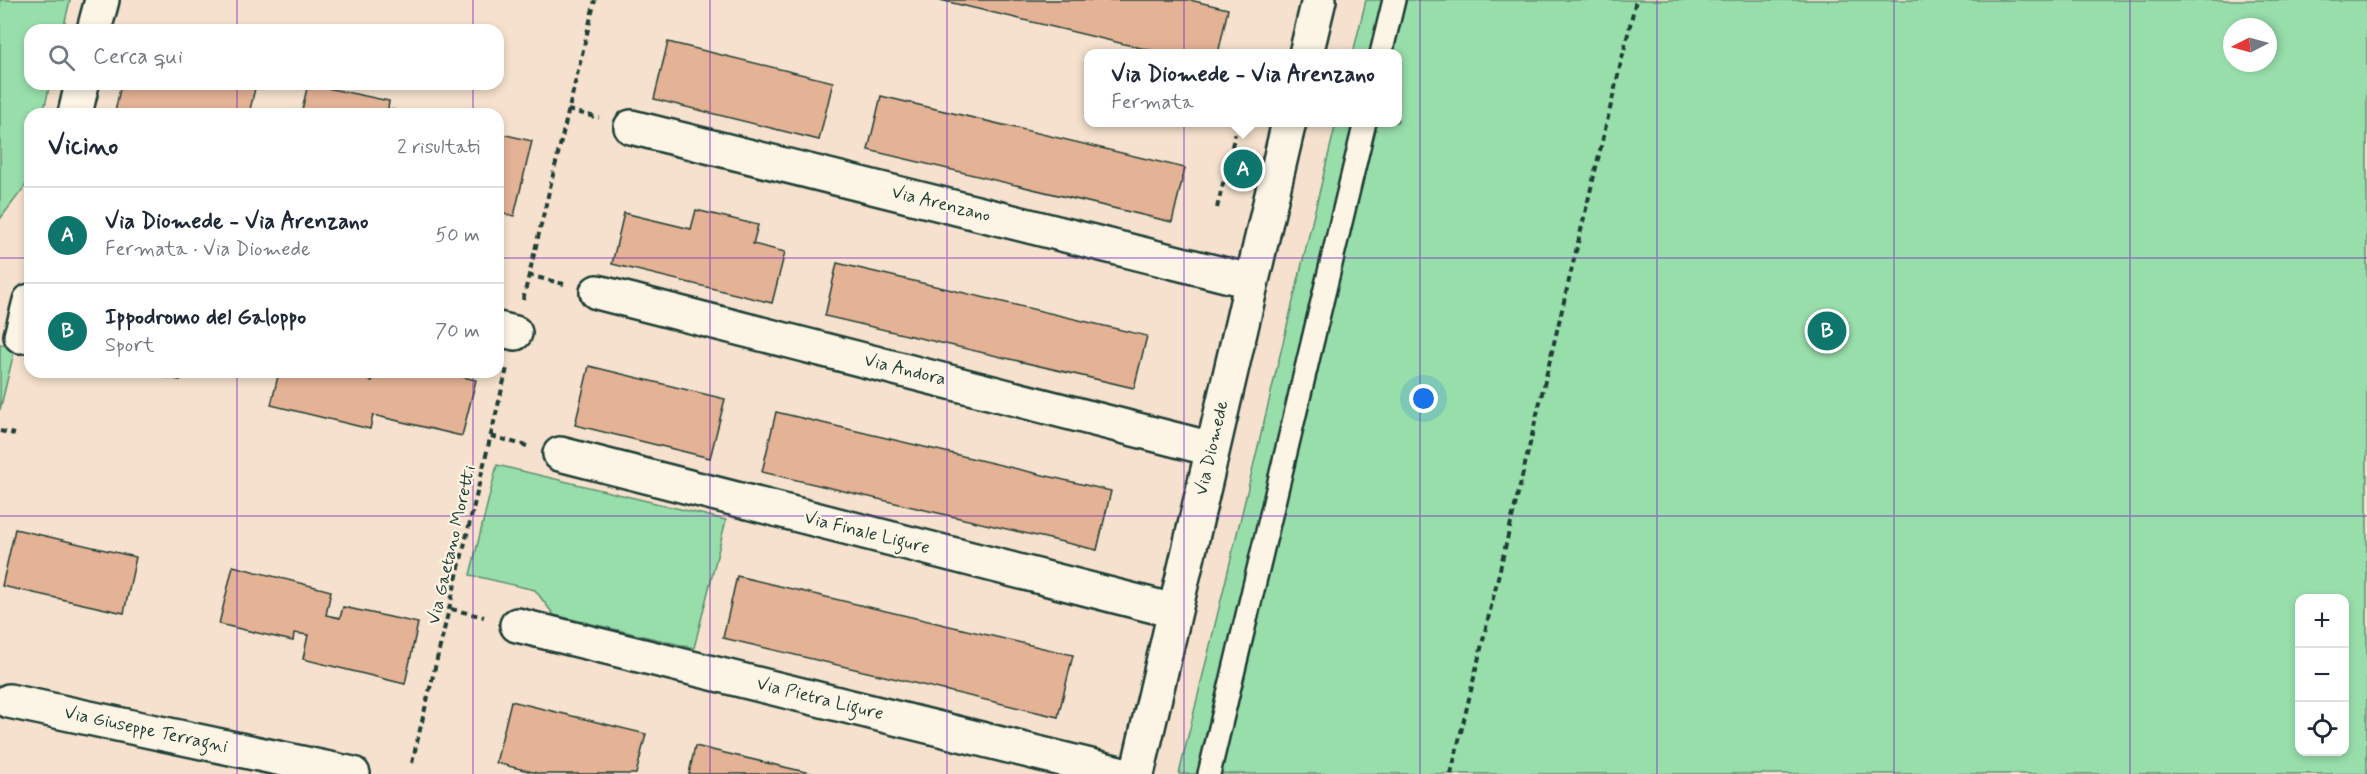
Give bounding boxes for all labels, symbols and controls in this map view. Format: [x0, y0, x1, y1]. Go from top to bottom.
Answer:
north arrow [2223, 18, 2277, 72]
search box [24, 24, 504, 90]
icon: search [45, 41, 78, 74]
text: Cerca qui [93, 43, 183, 71]
popup [1084, 49, 1402, 127]
text: Via Diomede - Via Arenzano [1111, 61, 1375, 89]
text: Fermata [1111, 89, 1194, 116]
text: Vicino [48, 130, 118, 164]
text: 2 risultati [397, 134, 480, 161]
pin: A [1224, 146, 1262, 192]
street label: Via Arenzano [889, 180, 993, 228]
text: Via Diomede - Via Arenzano [105, 208, 368, 236]
text: A [61, 222, 74, 249]
text: 50 m [435, 222, 480, 249]
text: Fermata · Via Diomede [105, 236, 310, 263]
text: Ippodromo del Galoppo [105, 304, 306, 332]
pin: B [1808, 308, 1846, 354]
text: B [61, 318, 74, 345]
text: 70 m [435, 318, 480, 345]
text: Sport [105, 332, 154, 359]
street label: Via Andora [862, 348, 948, 392]
your location [1409, 384, 1438, 413]
street label: Via Diomede [1189, 398, 1235, 498]
street label: Via Gaetano Moretti [422, 463, 482, 627]
street label: Via Finale Ligure [801, 506, 932, 562]
map controls [2295, 594, 2349, 756]
button: + [2295, 594, 2349, 648]
button: − [2295, 648, 2349, 702]
street label: Via Pietra Ligure [754, 672, 886, 728]
street label: Via Giuseppe Terragni [62, 701, 230, 761]
button: locate [2295, 702, 2349, 756]

